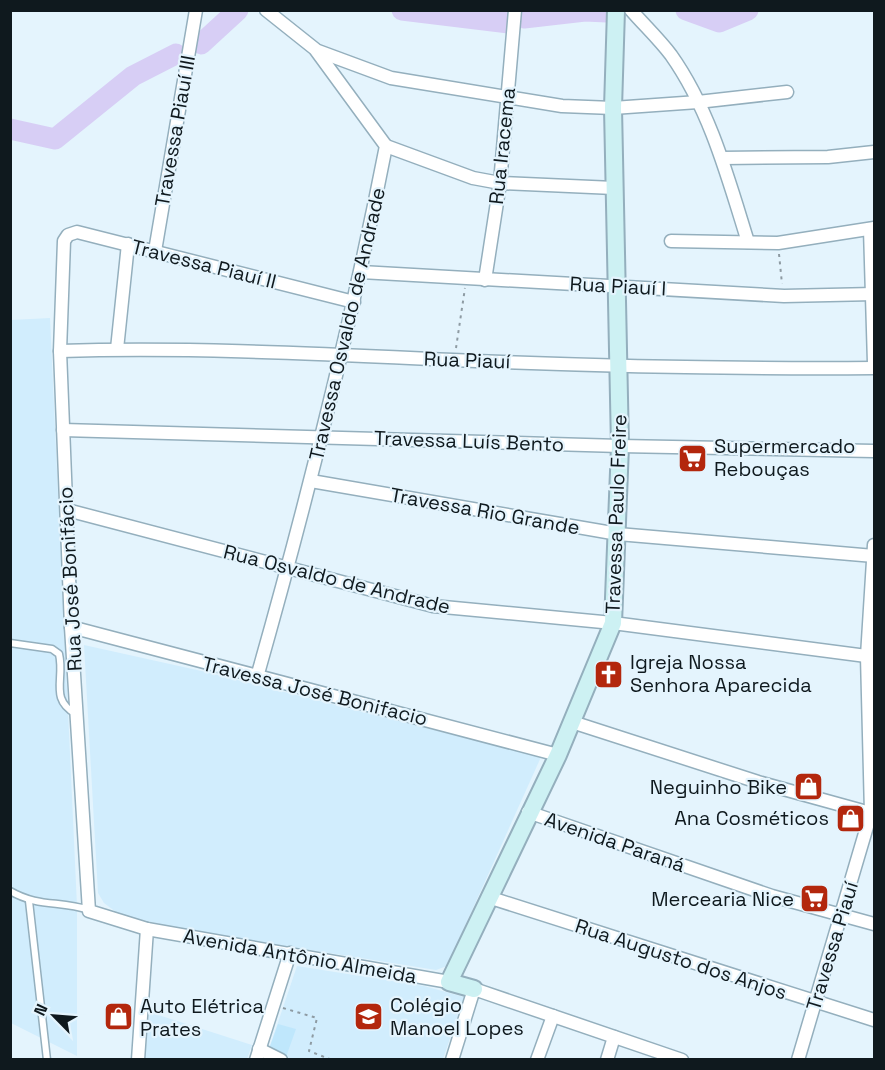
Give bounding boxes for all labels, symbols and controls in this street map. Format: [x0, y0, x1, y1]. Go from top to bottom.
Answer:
street label: Travessa Piauí III [149, 53, 201, 209]
street label: Rua Iracema [483, 86, 521, 206]
street label: Travessa Osvaldo de Andrade [303, 185, 391, 463]
street label: Travessa Piauí II [129, 233, 279, 295]
street label: Rua Piauí I [569, 270, 667, 302]
street label: Rua Piauí [423, 345, 511, 375]
street label: Travessa Paulo Freire [600, 414, 632, 614]
street label: Travessa Luís Bento [374, 425, 564, 457]
place label: Supermercado Rebouças [714, 433, 855, 482]
supermarket icon: Supermercado Rebouças [677, 442, 709, 474]
street label: Travessa Rio Grande [388, 482, 582, 540]
street label: Rua José Bonifácio [52, 486, 88, 672]
street label: Rua Osvaldo de Andrade [221, 538, 453, 620]
place label: Igreja Nossa Senhora Aparecida [630, 649, 812, 698]
street label: Travessa José Bonifacio [200, 650, 430, 732]
church icon: Igreja Nossa Senhora Aparecida [593, 658, 625, 690]
shop icon: Neguinho Bike [792, 771, 824, 803]
place label: Neguinho Bike [650, 774, 787, 800]
shop icon: Ana Cosméticos [834, 802, 866, 834]
place label: Ana Cosméticos [674, 805, 829, 831]
street label: Avenida Paraná [541, 806, 689, 878]
street label: Travessa Piauí [800, 878, 864, 1014]
supermarket icon: Mercearia Nice [799, 883, 831, 915]
place label: Mercearia Nice [651, 886, 794, 912]
street label: Rua Augusto dos Anjos [572, 912, 790, 1006]
street label: Avenida Antônio Almeida [181, 923, 419, 989]
north arrow [24, 986, 84, 1046]
place label: Colégio Manoel Lopes [390, 992, 524, 1041]
place label: Auto Elétrica Prates [140, 993, 264, 1042]
school or university icon: Colégio Manoel Lopes [353, 1000, 385, 1032]
text: N [29, 1001, 53, 1019]
shop icon: Auto Elétrica Prates [103, 1001, 135, 1033]

